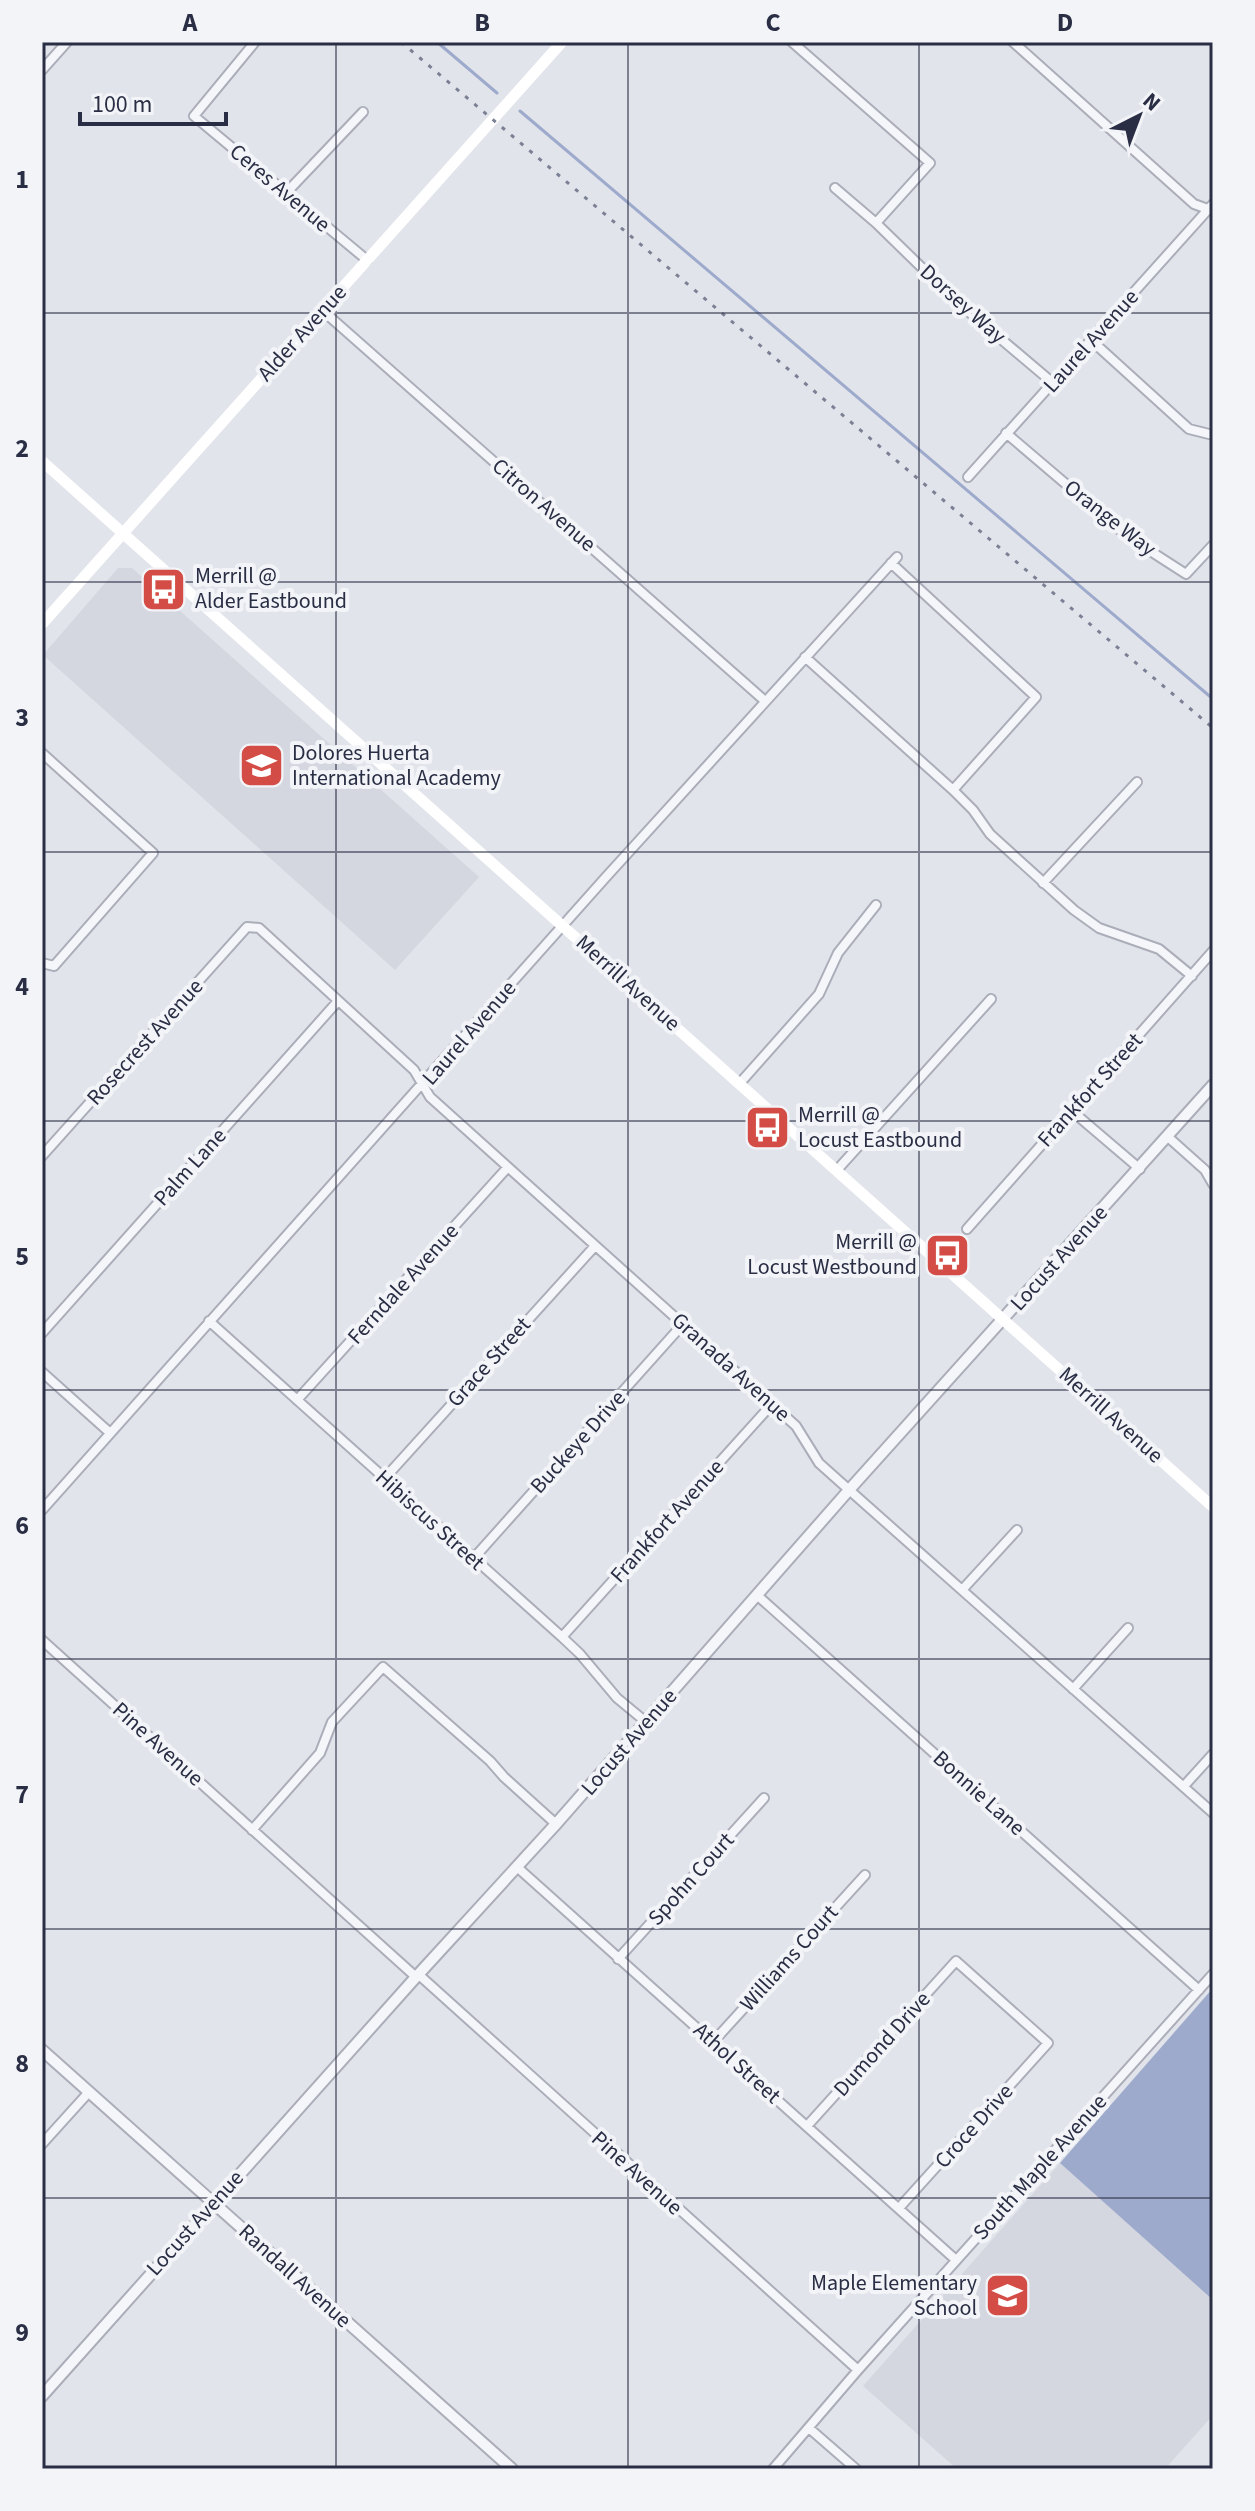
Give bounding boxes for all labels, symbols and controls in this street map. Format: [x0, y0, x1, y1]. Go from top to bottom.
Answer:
text: A [182, 4, 199, 41]
text: B [474, 4, 490, 41]
text: C [765, 4, 781, 41]
text: D [1057, 4, 1073, 41]
scale bar [80, 76, 226, 126]
north arrow [1099, 76, 1179, 156]
text: N [1136, 85, 1168, 119]
text: 100 m [92, 87, 152, 122]
street label: Ceres Avenue [223, 136, 338, 240]
text: 1 [15, 161, 29, 198]
street label: Dorsey Way [913, 257, 1014, 352]
street label: Alder Avenue [250, 277, 354, 388]
street label: Laurel Avenue [1036, 282, 1146, 400]
text: 2 [15, 430, 29, 467]
street label: Citron Avenue [485, 451, 603, 559]
street label: Orange Way [1057, 472, 1163, 565]
place label: Merrill @ Alder Eastbound [195, 560, 347, 617]
bus stop icon: Merrill @ Alder Eastbound [140, 565, 188, 613]
text: 3 [15, 699, 29, 736]
place label: Dolores Huerta International Academy [292, 737, 501, 794]
school or university icon: Dolores Huerta International Academy [237, 742, 285, 790]
street label: Merrill Avenue [569, 927, 687, 1039]
text: 4 [15, 968, 29, 1005]
street label: Rosecrest Avenue [79, 971, 211, 1113]
street label: Laurel Avenue [414, 973, 524, 1093]
street label: Frankfort Street [1030, 1025, 1151, 1154]
place label: Merrill @ Locust Eastbound [798, 1099, 962, 1156]
bus stop icon: Merrill @ Locust Eastbound [743, 1104, 791, 1152]
street label: Palm Lane [146, 1121, 234, 1213]
street label: Locust Avenue [1003, 1198, 1115, 1318]
street label: Ferndale Avenue [340, 1216, 466, 1352]
place label: Merrill @ Locust Westbound [747, 1226, 917, 1283]
bus stop icon: Merrill @ Locust Westbound [924, 1231, 972, 1279]
text: 5 [15, 1238, 29, 1275]
street label: Granada Avenue [664, 1305, 798, 1429]
street label: Grace Street [440, 1309, 539, 1414]
street label: Merrill Avenue [1052, 1359, 1170, 1471]
street label: Buckeye Drive [523, 1383, 633, 1501]
street label: Frankfort Avenue [603, 1452, 731, 1590]
street label: Hibiscus Street [368, 1462, 492, 1578]
text: 6 [15, 1507, 29, 1544]
street label: Locust Avenue [573, 1681, 685, 1803]
street label: Pine Avenue [105, 1694, 211, 1794]
street label: Bonnie Lane [926, 1743, 1032, 1843]
text: 7 [15, 1776, 29, 1813]
street label: Spohn Court [640, 1825, 742, 1933]
street label: Williams Court [732, 1897, 846, 2018]
street label: Dumond Drive [826, 1984, 938, 2104]
street label: Athol Street [686, 2015, 788, 2111]
text: 8 [15, 2045, 29, 2082]
street label: Croce Drive [927, 2076, 1021, 2176]
street label: South Maple Avenue [965, 2087, 1115, 2247]
street label: Pine Avenue [584, 2123, 690, 2223]
street label: Locust Avenue [139, 2163, 251, 2283]
street label: Randall Avenue [231, 2217, 359, 2336]
place label: Maple Elementary School [811, 2267, 978, 2324]
school or university icon: Maple Elementary School [984, 2272, 1032, 2320]
text: 9 [15, 2314, 29, 2351]

